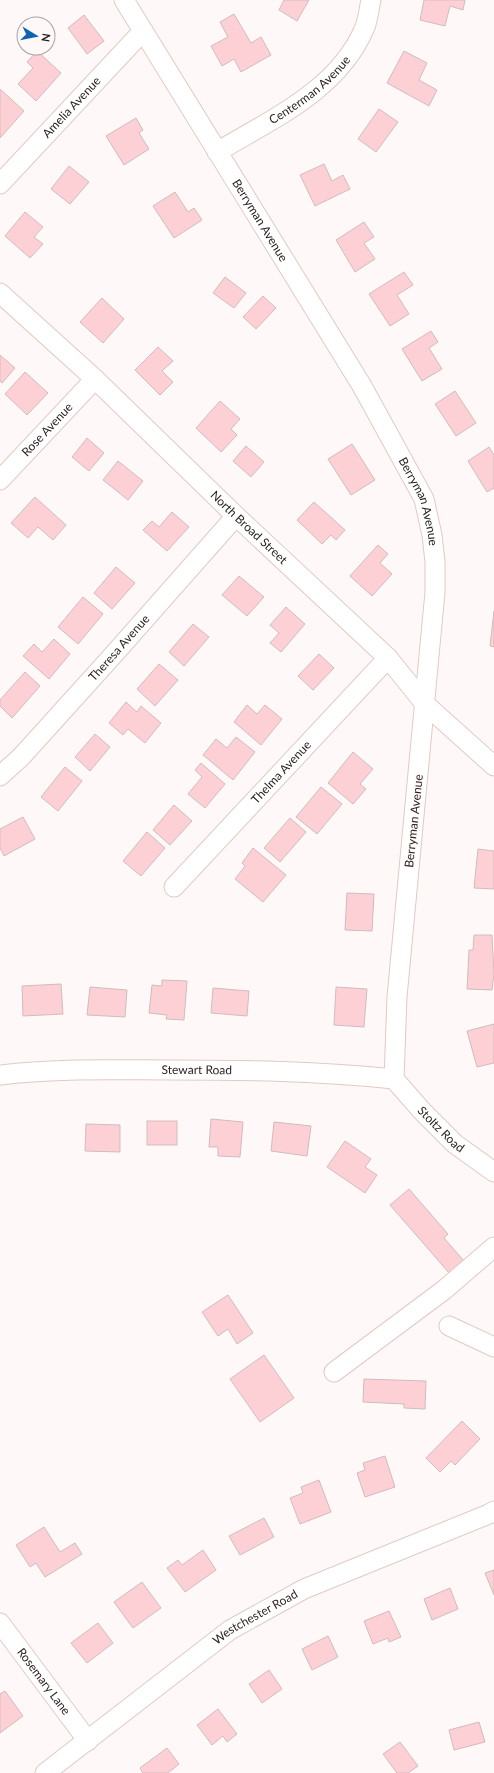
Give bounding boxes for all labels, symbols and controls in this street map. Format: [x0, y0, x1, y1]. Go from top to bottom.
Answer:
north arrow [16, 16, 56, 56]
text: N [39, 33, 53, 43]
street label: Centerman Avenue [266, 53, 353, 127]
street label: Amelia Avenue [39, 73, 104, 141]
street label: Berryman Avenue [229, 176, 291, 264]
street label: Rose Avenue [18, 400, 76, 459]
street label: Berryman Avenue [396, 455, 441, 546]
street label: North Broad Street [208, 487, 291, 568]
street label: Theresa Avenue [85, 611, 152, 684]
street label: Thelma Avenue [248, 737, 314, 807]
street label: Berryman Avenue [401, 773, 426, 868]
street label: Stewart Road [162, 1062, 232, 1077]
street label: Stoltz Road [415, 1103, 468, 1155]
street label: Westchester Road [209, 1586, 300, 1648]
street label: Rosemary Lane [14, 1645, 74, 1718]

